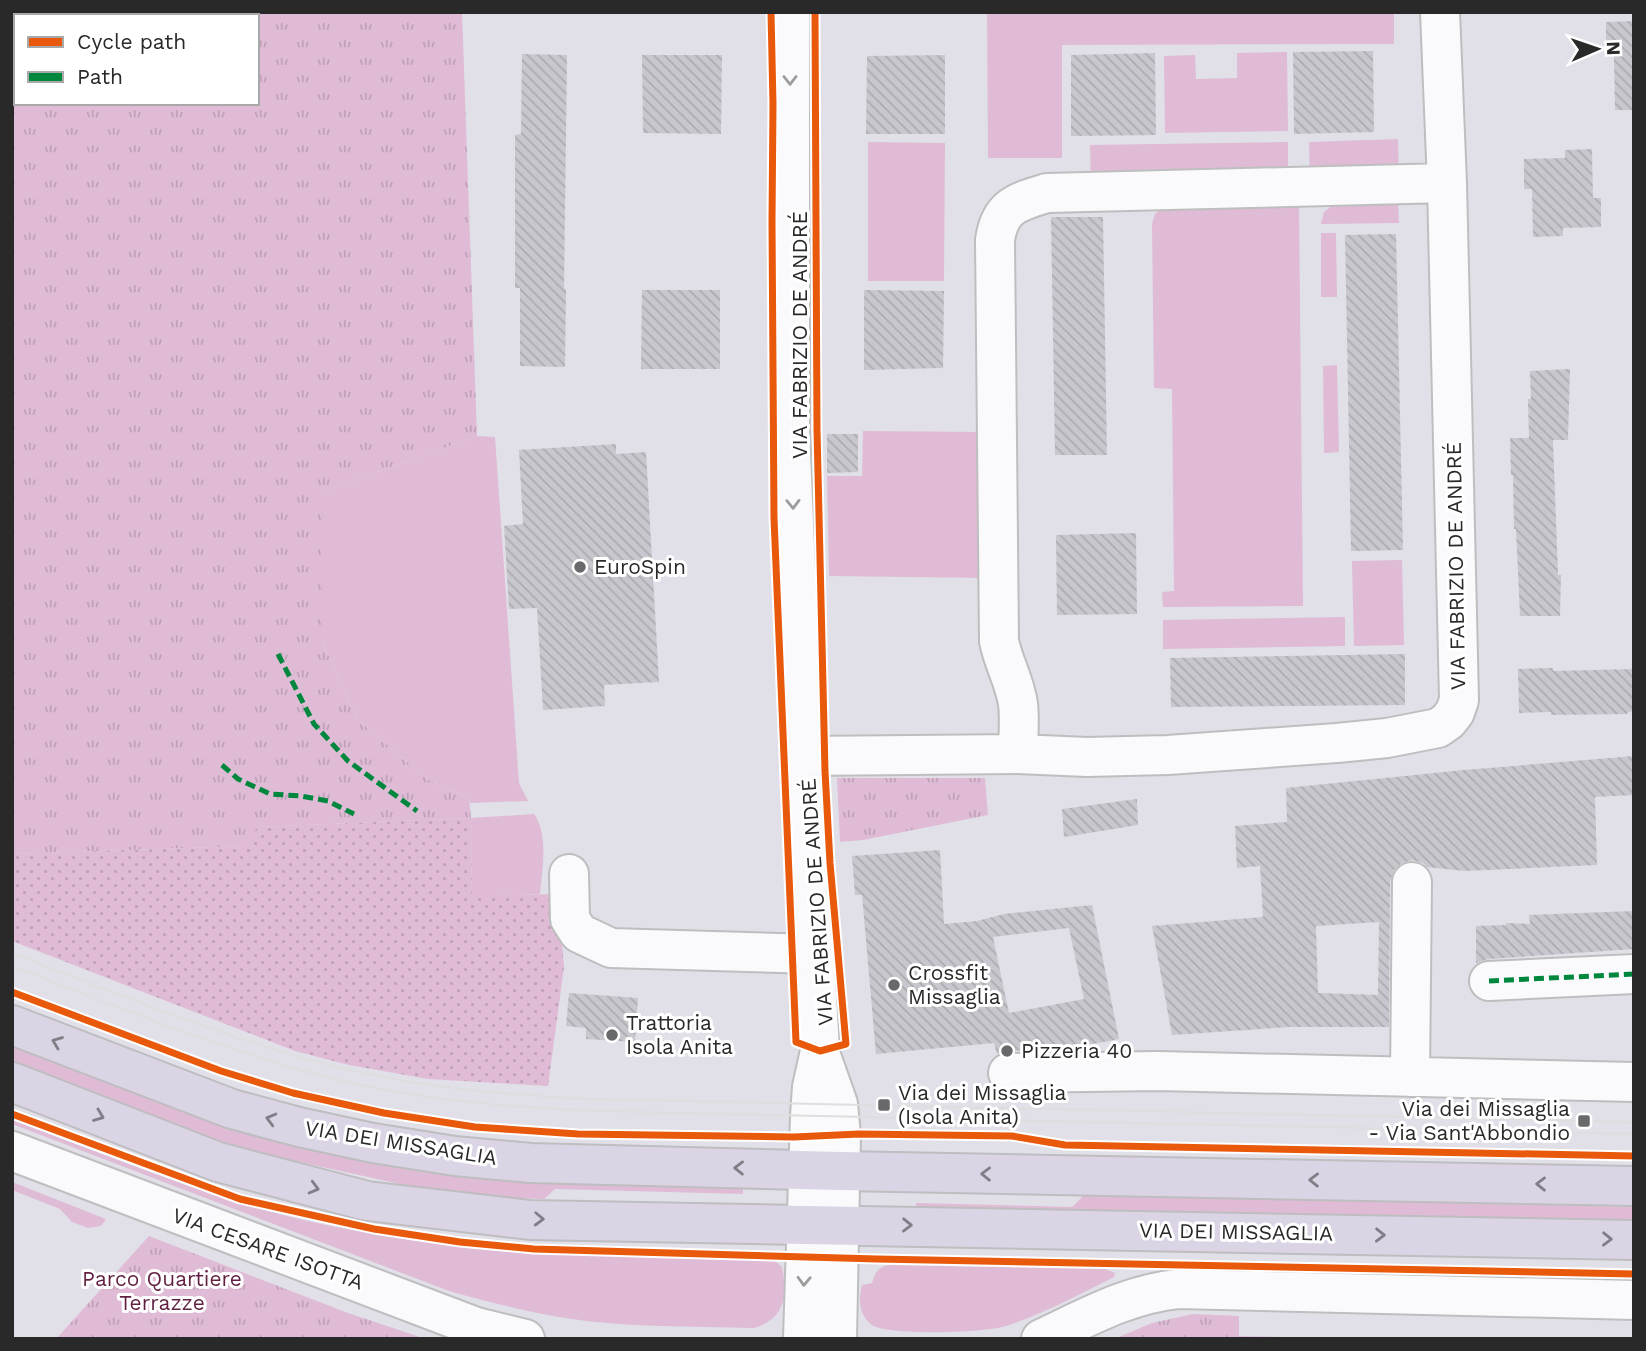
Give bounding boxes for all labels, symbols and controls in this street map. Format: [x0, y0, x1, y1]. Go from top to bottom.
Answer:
legend [14, 14, 259, 105]
north arrow [1562, 14, 1632, 84]
text: Cycle path [77, 29, 186, 54]
text: N [1602, 41, 1625, 56]
text: Path [77, 64, 123, 89]
one-way arrow [782, 76, 798, 86]
street label: VIA FABRIZIO DE ANDRÉ [787, 211, 812, 459]
street label: VIA FABRIZIO DE ANDRÉ [1441, 442, 1470, 690]
one-way arrow [785, 499, 801, 510]
place label: EuroSpin [594, 554, 686, 579]
marker: EuroSpin [572, 559, 588, 575]
street label: VIA FABRIZIO DE ANDRÉ [795, 777, 838, 1027]
place label: Crossfit Missaglia [908, 960, 1001, 1009]
marker: Crossfit Missaglia [886, 977, 902, 993]
place label: Trattoria Isola Anita [626, 1010, 733, 1059]
marker: Trattoria Isola Anita [604, 1027, 620, 1043]
one-way arrow [52, 1036, 64, 1050]
place label: Pizzeria 40 [1021, 1038, 1132, 1063]
marker: Pizzeria 40 [999, 1043, 1015, 1059]
place label: Via dei Missaglia (Isola Anita) [898, 1080, 1067, 1129]
place label: Via dei Missaglia - Via Sant'Abbondio [1368, 1096, 1570, 1145]
marker: Via dei Missaglia (Isola Anita) [876, 1097, 892, 1113]
one-way arrow [92, 1107, 104, 1121]
one-way arrow [265, 1113, 277, 1128]
marker: Via dei Missaglia - Via Sant'Abbondio [1576, 1113, 1592, 1129]
street label: VIA DEI MISSAGLIA [303, 1115, 499, 1170]
one-way arrow [734, 1161, 745, 1176]
one-way arrow [981, 1166, 991, 1182]
one-way arrow [1308, 1172, 1318, 1188]
one-way arrow [1535, 1176, 1546, 1192]
one-way arrow [308, 1179, 320, 1194]
street label: VIA CESARE ISOTTA [169, 1202, 367, 1295]
one-way arrow [534, 1212, 545, 1227]
one-way arrow [903, 1217, 913, 1233]
street label: VIA DEI MISSAGLIA [1139, 1217, 1333, 1246]
one-way arrow [1375, 1227, 1386, 1242]
one-way arrow [1602, 1232, 1613, 1247]
park label: Parco Quartiere Terrazze [82, 1266, 242, 1315]
one-way arrow [797, 1276, 812, 1287]

